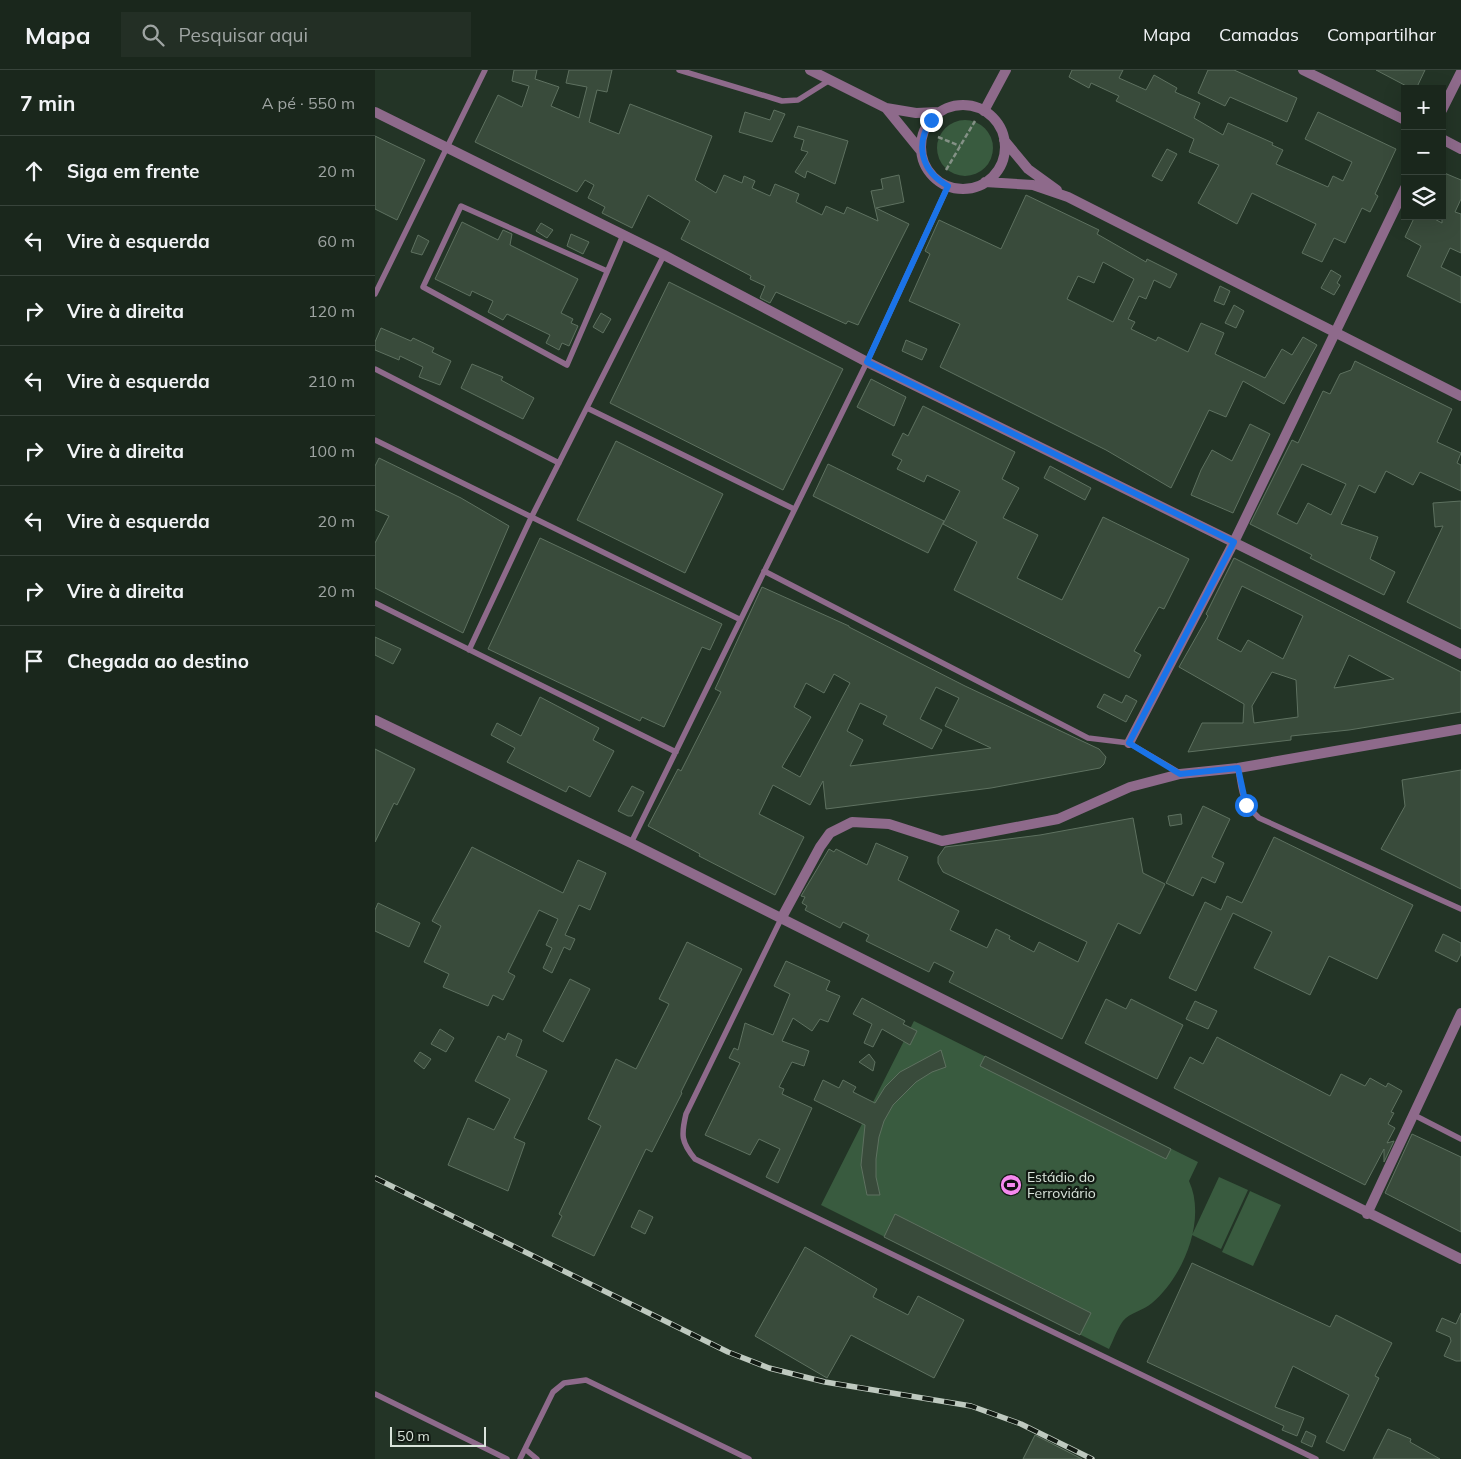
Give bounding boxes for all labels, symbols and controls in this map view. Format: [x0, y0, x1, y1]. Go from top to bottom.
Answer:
search box [121, 12, 471, 57]
text: Mapa [25, 20, 91, 50]
icon: search [139, 21, 167, 49]
text: Pesquisar aqui [179, 23, 308, 47]
text: Mapa [1143, 23, 1191, 46]
text: Camadas [1219, 23, 1299, 46]
text: Compartilhar [1327, 23, 1436, 46]
map controls [1401, 85, 1446, 220]
button: + [1401, 85, 1446, 130]
text: 7 min [20, 90, 75, 116]
text: A pé · 550 m [262, 93, 355, 113]
route end [920, 109, 943, 132]
button: − [1401, 130, 1446, 175]
icon: ahead [20, 157, 48, 185]
text: Siga em frente [67, 159, 199, 183]
text: 20 m [318, 161, 355, 181]
button: layers [1401, 175, 1446, 220]
icon: left [20, 227, 48, 255]
text: Vire à esquerda [67, 229, 210, 253]
text: 60 m [318, 231, 355, 251]
icon: right [20, 297, 48, 325]
text: Vire à direita [67, 299, 184, 323]
text: 120 m [308, 301, 355, 321]
icon: left [20, 367, 48, 395]
text: Vire à esquerda [67, 369, 210, 393]
text: 210 m [308, 371, 355, 391]
icon: right [20, 437, 48, 465]
text: Vire à direita [67, 439, 184, 463]
text: 100 m [308, 441, 355, 461]
icon: left [20, 507, 48, 535]
text: Vire à esquerda [67, 509, 210, 533]
text: 20 m [318, 511, 355, 531]
icon: right [20, 577, 48, 605]
text: Vire à direita [67, 579, 184, 603]
text: 20 m [318, 581, 355, 601]
icon: arrive [20, 647, 48, 675]
text: Chegada ao destino [67, 649, 249, 673]
route start [1235, 794, 1258, 817]
place label: Estádio do Ferroviário [1027, 1168, 1096, 1202]
sports icon: Estádio do Ferroviário [999, 1173, 1023, 1197]
scale bar [390, 1424, 486, 1447]
text: 50 m [397, 1427, 430, 1445]

